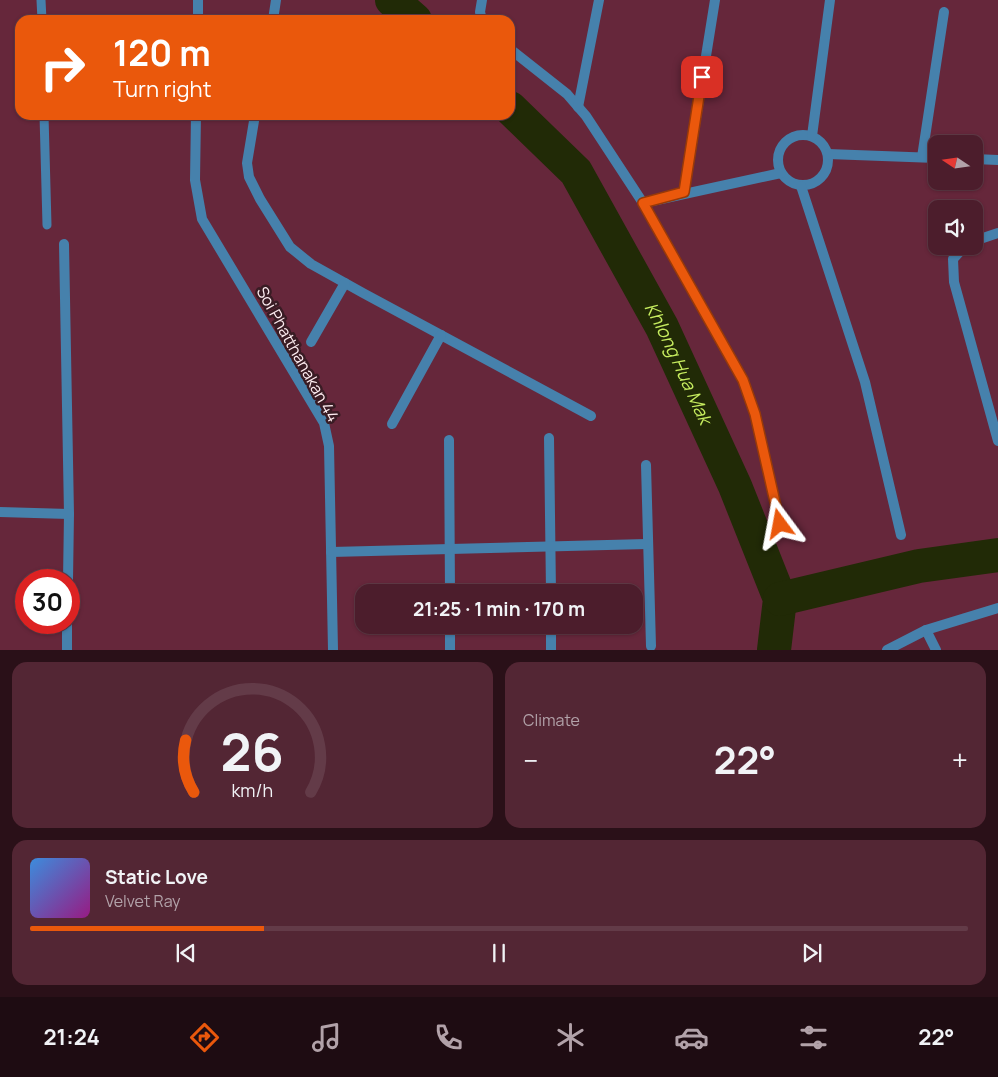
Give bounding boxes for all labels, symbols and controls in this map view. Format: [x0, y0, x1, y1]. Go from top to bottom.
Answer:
text: 120 m [113, 29, 211, 77]
icon: right [30, 35, 95, 100]
pin [681, 56, 723, 98]
icon: arrive [688, 63, 716, 91]
text: Turn right [113, 74, 211, 104]
north arrow [928, 135, 982, 190]
map controls [928, 135, 983, 255]
button: sound [928, 200, 983, 255]
street label: Soi Phatthanakan 44 [252, 282, 344, 426]
water label: Khlong Hua Mak [640, 298, 719, 430]
position arrow [753, 497, 805, 549]
speed limit sign: 30 [15, 569, 80, 634]
text: 21:25 · 1 min · 170 m [413, 596, 585, 622]
text: Climate [523, 709, 580, 731]
text: 26 [221, 716, 284, 787]
text: 22° [714, 733, 776, 785]
text: − [523, 741, 538, 779]
text: + [952, 741, 968, 779]
text: km/h [232, 778, 273, 802]
text: Static Love [105, 864, 208, 890]
text: Velvet Ray [105, 890, 181, 912]
icon: previous [172, 939, 200, 967]
icon: pause [485, 939, 513, 967]
icon: next [798, 939, 826, 967]
icon: directions [187, 1020, 222, 1055]
icon: music [309, 1020, 344, 1055]
icon: phone [431, 1020, 466, 1055]
icon: climate [553, 1020, 588, 1055]
icon: car [674, 1020, 709, 1055]
icon: filters [796, 1020, 831, 1055]
text: 21:24 [43, 1022, 100, 1052]
text: 22° [918, 1022, 954, 1052]

